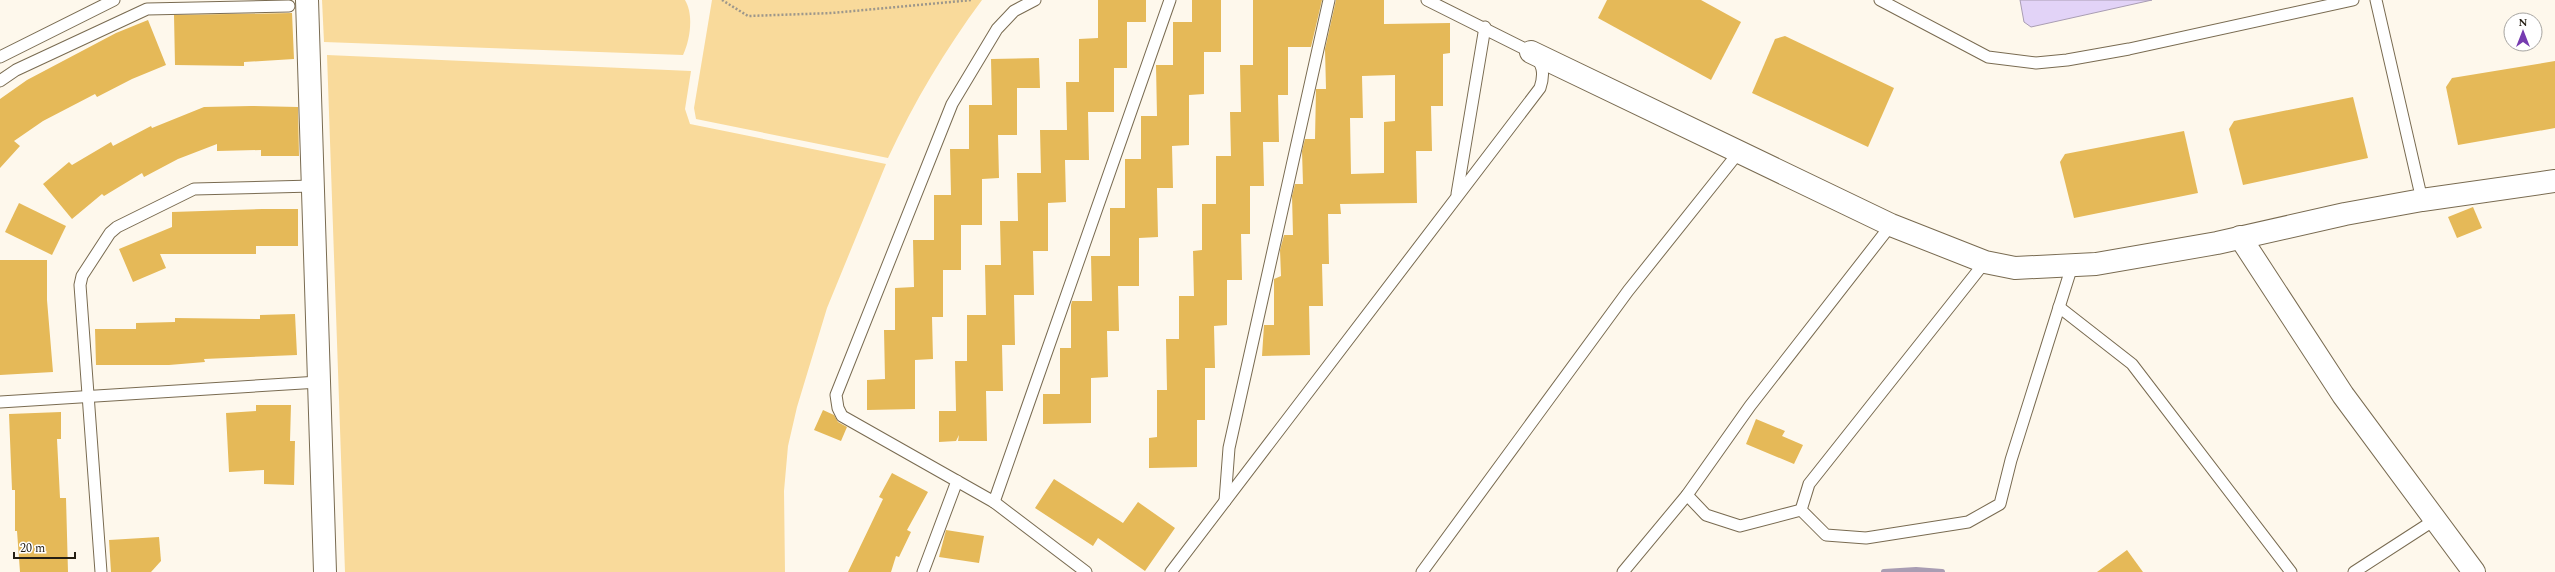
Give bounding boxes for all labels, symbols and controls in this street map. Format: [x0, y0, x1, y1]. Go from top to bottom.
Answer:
north arrow [2503, 12, 2543, 52]
text: N [2519, 14, 2528, 31]
scale bar [14, 534, 75, 560]
text: 20 m [20, 539, 45, 558]

